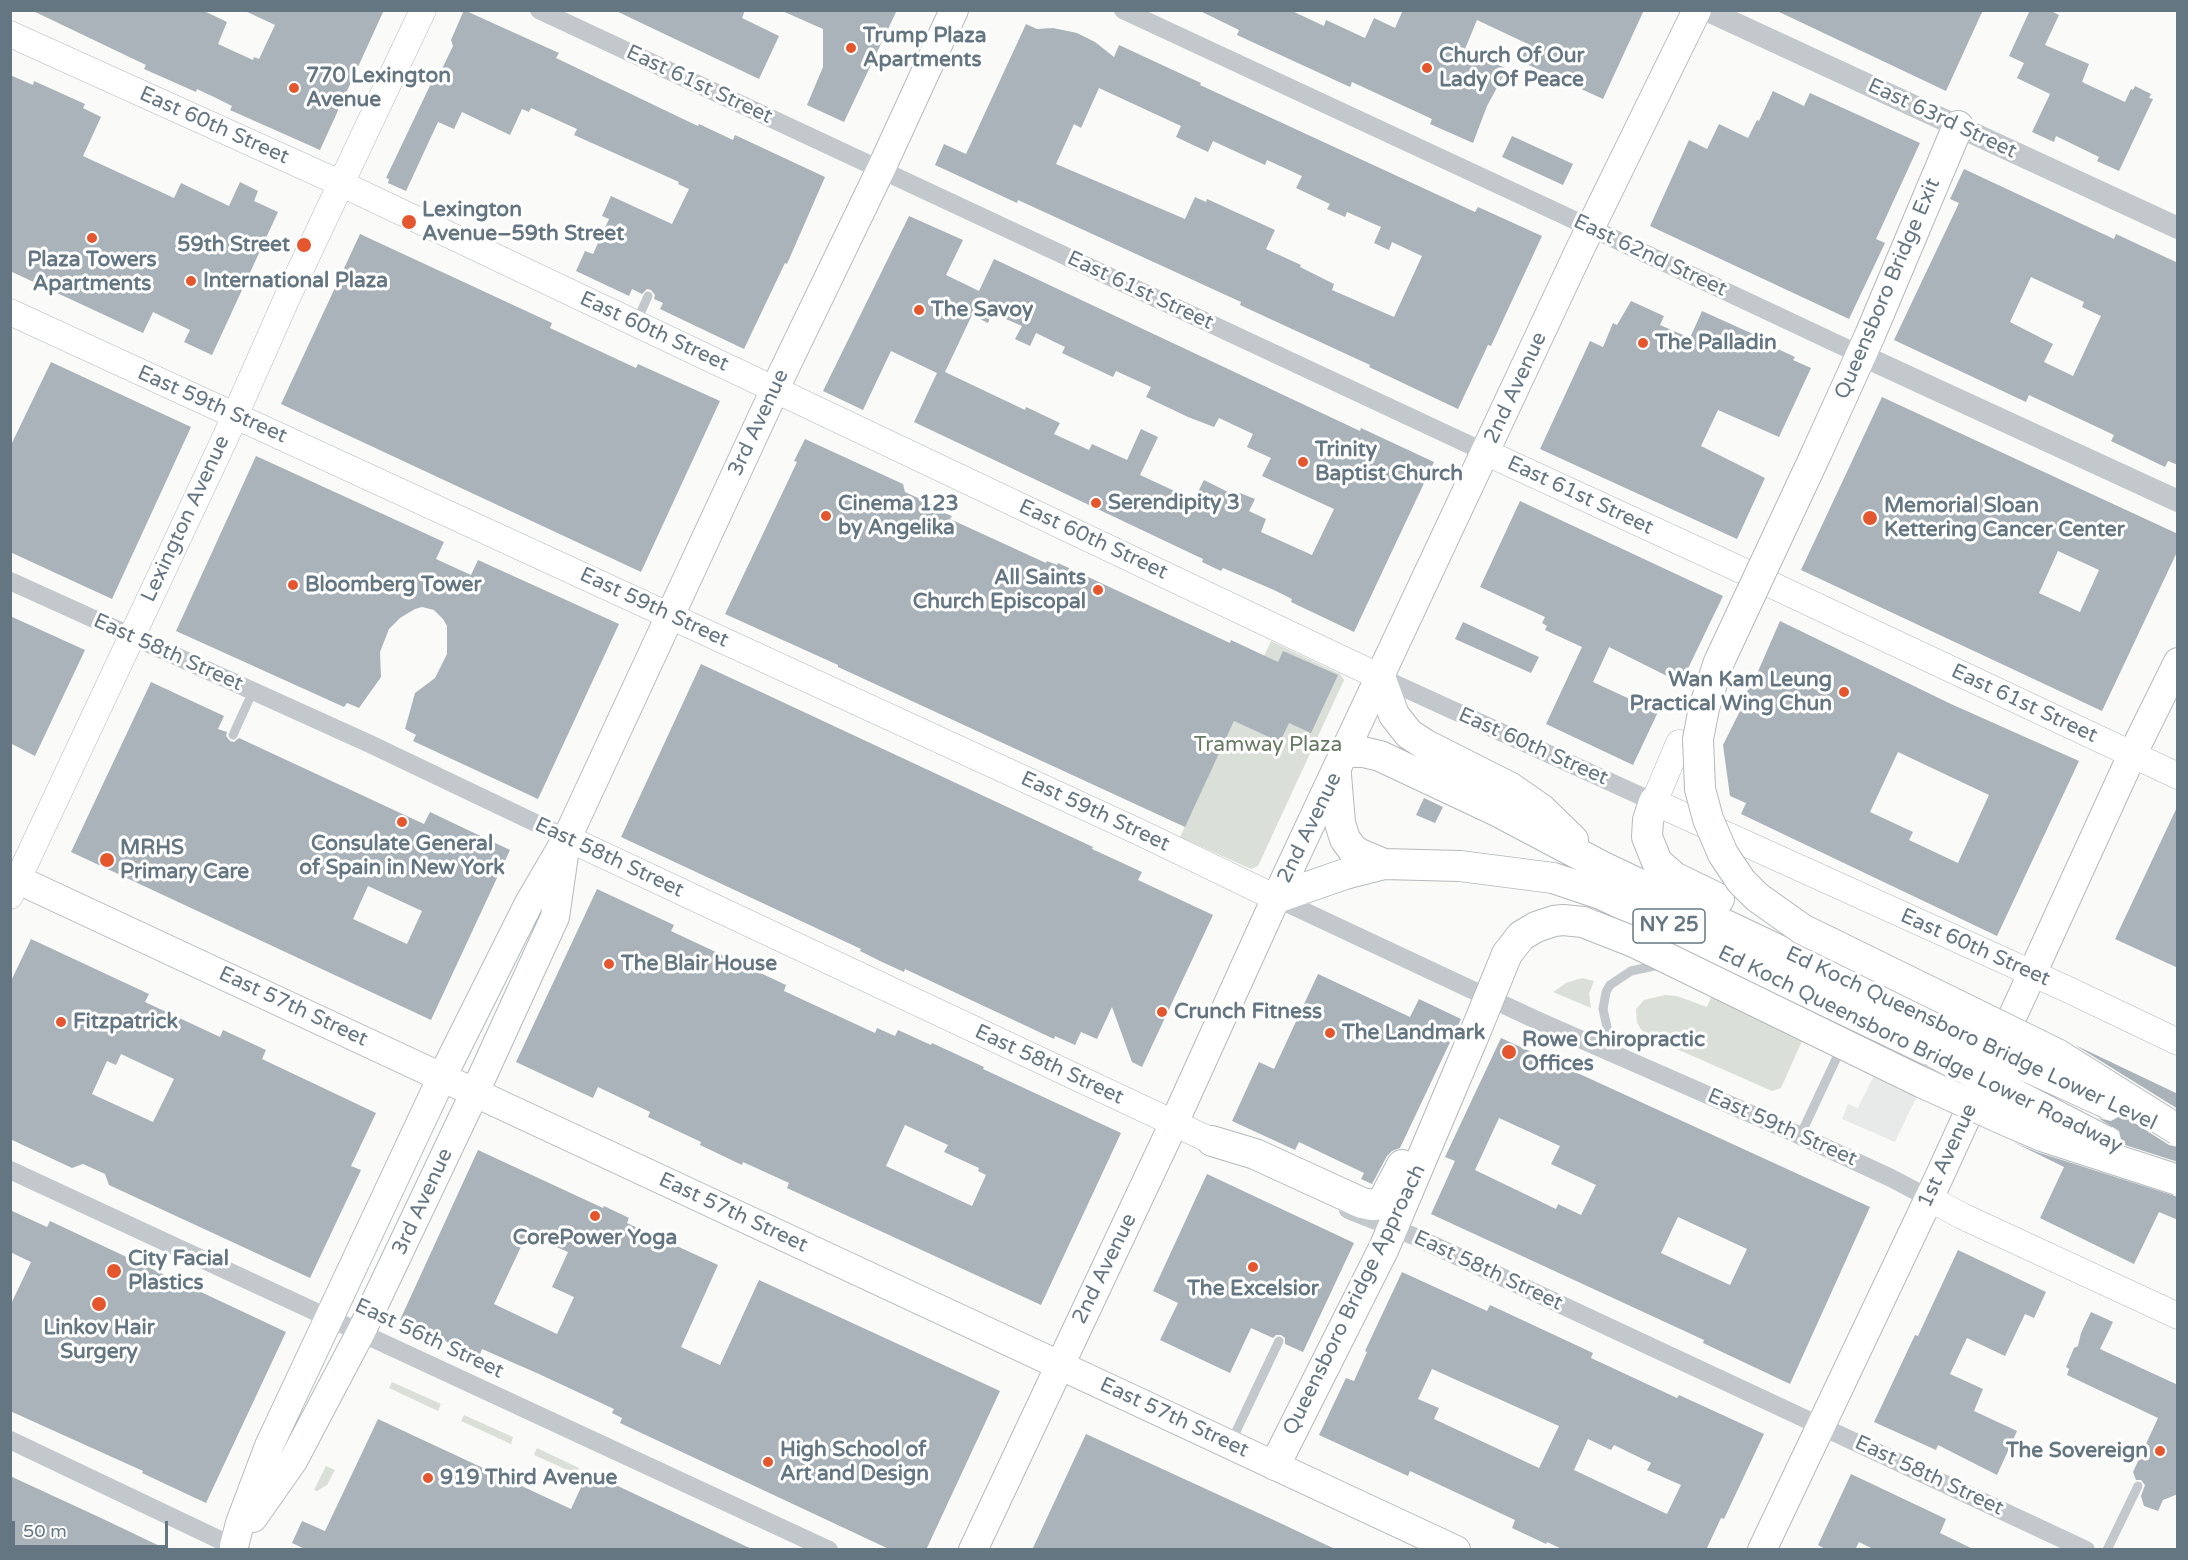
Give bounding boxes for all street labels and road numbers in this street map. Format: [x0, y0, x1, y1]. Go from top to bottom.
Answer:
street label: East 61st Street [622, 40, 776, 130]
street label: East 63rd Street [1864, 73, 2020, 165]
street label: East 60th Street [135, 82, 293, 170]
street label: Queensboro Bridge Exit [1830, 175, 1946, 403]
street label: East 62nd Street [1569, 209, 1731, 303]
street label: East 61st Street [1063, 246, 1217, 336]
street label: East 60th Street [576, 287, 732, 377]
street label: 2nd Avenue [1479, 328, 1553, 448]
street label: East 59th Street [133, 361, 291, 449]
street label: 3rd Avenue [723, 366, 795, 480]
street label: Lexington Avenue [136, 432, 236, 606]
street label: East 61st Street [1503, 451, 1657, 541]
street label: East 60th Street [1015, 495, 1171, 585]
street label: East 59th Street [576, 563, 732, 653]
street label: East 58th Street [89, 609, 247, 697]
street label: East 61st Street [1947, 659, 2101, 749]
street label: East 60th Street [1454, 703, 1612, 791]
street label: East 59th Street [1017, 767, 1173, 857]
street label: 2nd Avenue [1272, 769, 1348, 887]
street label: East 58th Street [531, 813, 687, 903]
street label: East 60th Street [1896, 904, 2054, 992]
road number: NY 25 [1633, 909, 1705, 943]
street label: Ed Koch Queensboro Bridge Lower Roadway [1714, 941, 2126, 1159]
street label: Ed Koch Queensboro Bridge Lower Level [1781, 942, 2161, 1136]
street label: East 57th Street [215, 962, 371, 1052]
street label: East 58th Street [971, 1020, 1127, 1110]
street label: East 59th Street [1703, 1084, 1861, 1172]
street label: 1st Avenue [1913, 1100, 1983, 1212]
street label: 3rd Avenue [387, 1145, 459, 1259]
street label: Queensboro Bridge Approach [1278, 1160, 1432, 1440]
street label: East 57th Street [655, 1168, 811, 1258]
street label: 2nd Avenue [1067, 1210, 1143, 1328]
street label: East 58th Street [1410, 1226, 1566, 1316]
street label: East 56th Street [351, 1294, 507, 1384]
street label: East 57th Street [1096, 1373, 1252, 1463]
street label: East 58th Street [1851, 1431, 2007, 1521]

